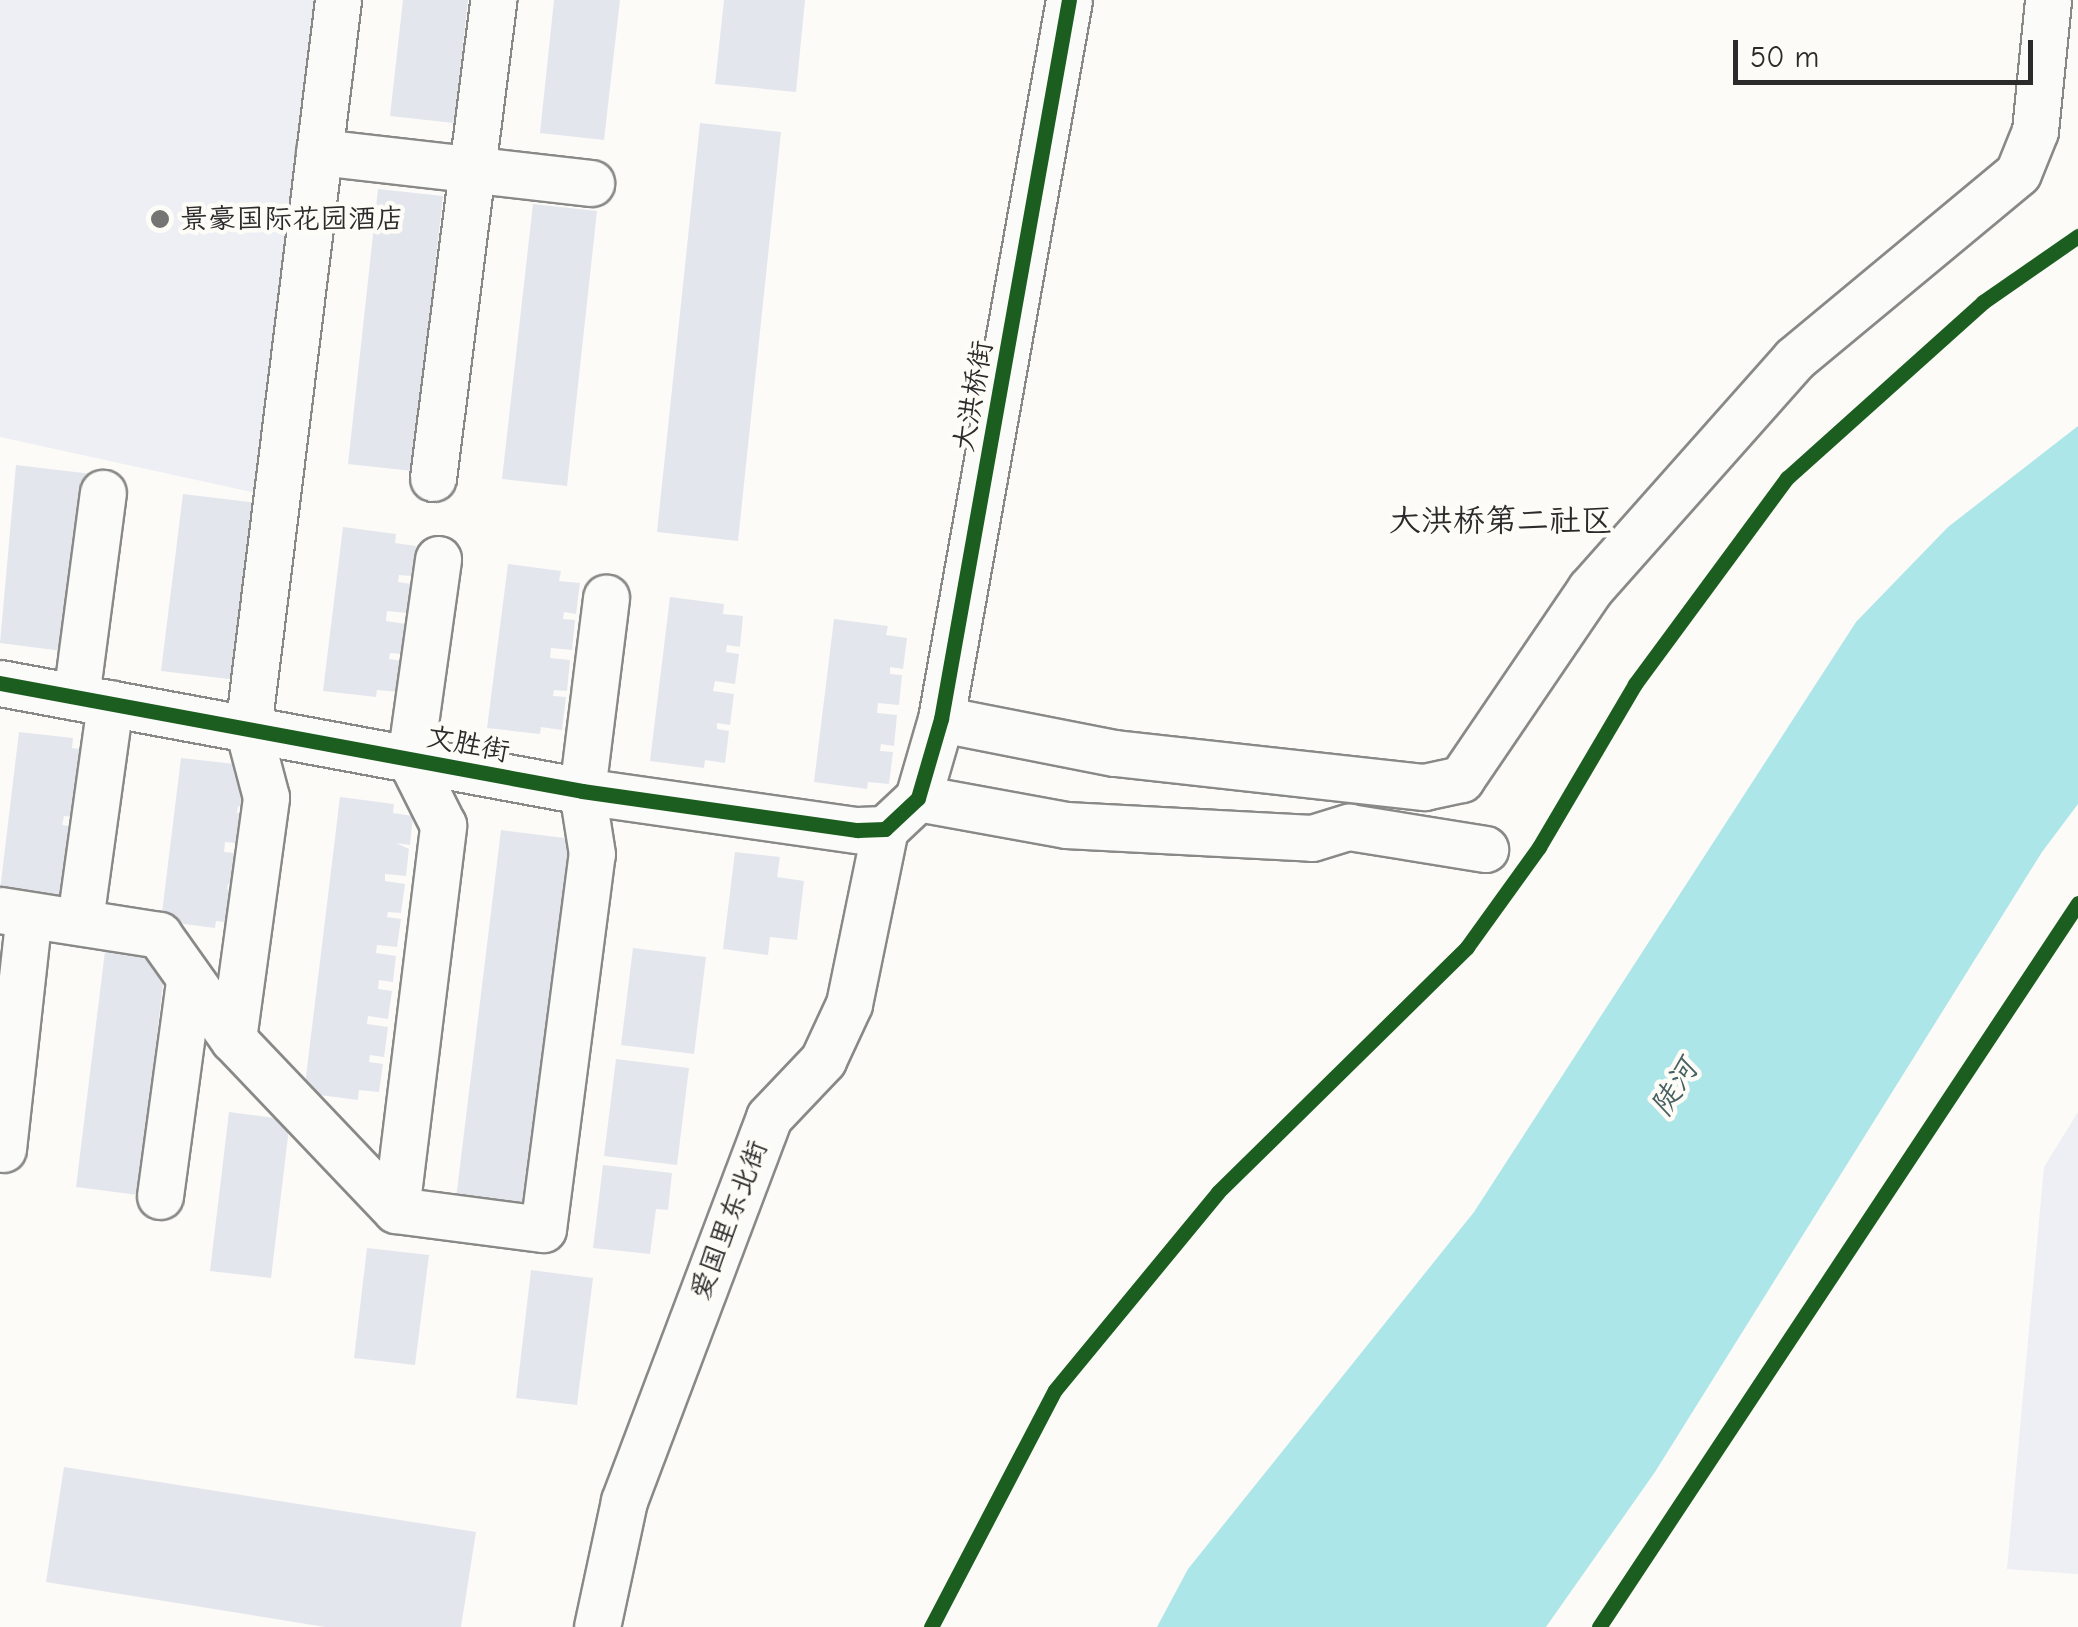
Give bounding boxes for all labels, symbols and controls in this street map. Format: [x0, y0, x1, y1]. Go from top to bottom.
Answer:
scale bar [1738, 20, 2038, 82]
text: 50 m [1750, 40, 1819, 75]
place label: 景豪国际花园酒店 [180, 202, 404, 236]
marker: 景豪国际花园酒店 [149, 208, 171, 230]
street label: 大洪桥街 [947, 338, 999, 454]
district label: 大洪桥第二社区 [1389, 502, 1613, 540]
street label: 文胜街 [424, 719, 512, 769]
water label: 陡河 [1644, 1053, 1706, 1123]
street label: 爱国里东北街 [683, 1136, 775, 1304]

